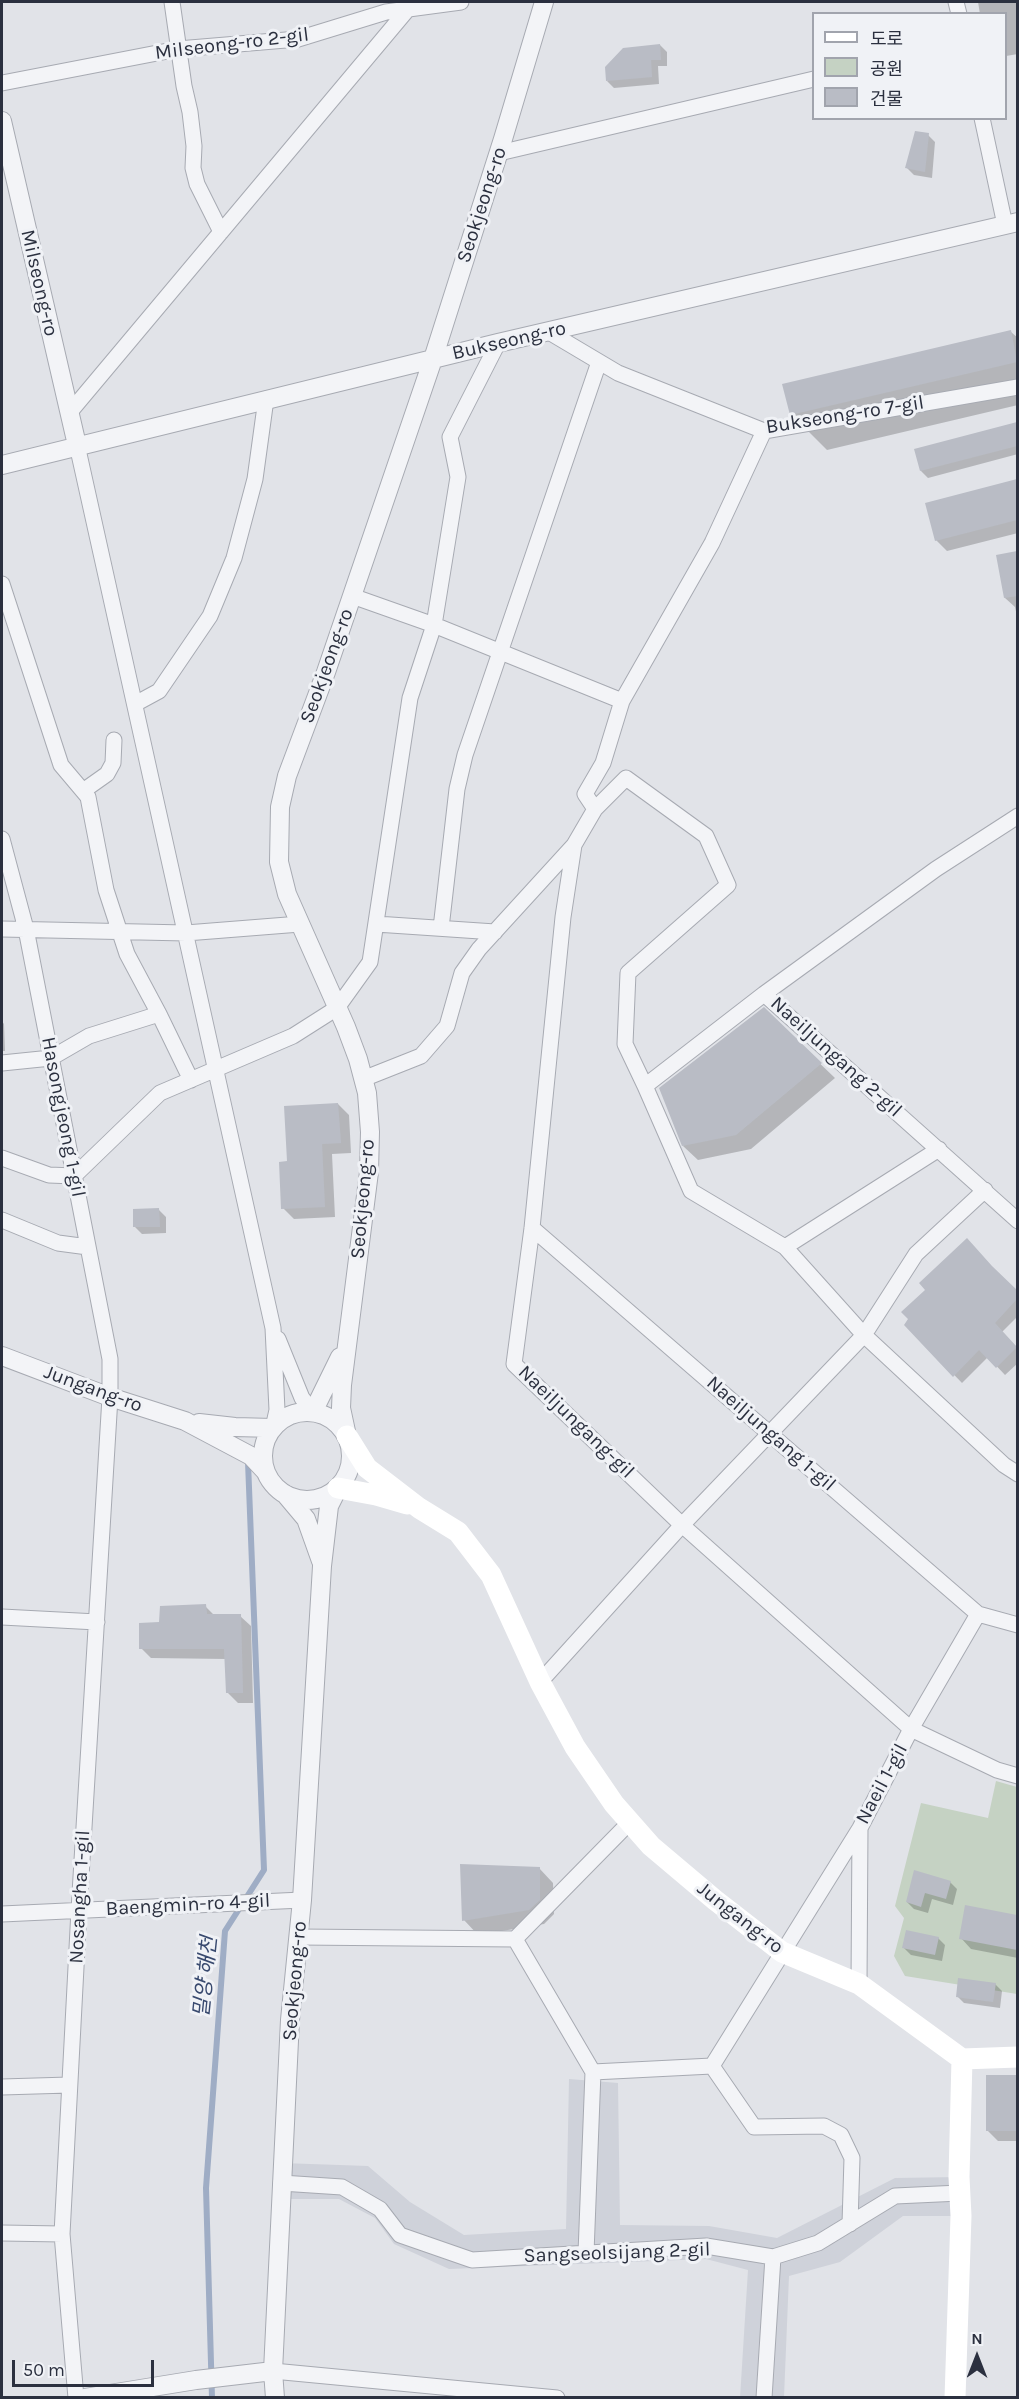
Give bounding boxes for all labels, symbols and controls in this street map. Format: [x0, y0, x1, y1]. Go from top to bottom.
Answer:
legend [812, 12, 1007, 120]
street label: Milseong-ro 2-gil [154, 23, 310, 65]
text: 도로 [870, 28, 903, 50]
text: 공원 [870, 58, 903, 80]
text: 건물 [870, 88, 903, 110]
street label: Seokjeong-ro [452, 144, 512, 266]
street label: Milseong-ro [15, 227, 63, 339]
street label: Bukseong-ro [450, 316, 568, 366]
street label: Bukseong-ro 7-gil [764, 391, 926, 439]
street label: Seokjeong-ro [295, 605, 359, 727]
street label: Naeiljungang 2-gil [765, 992, 907, 1122]
street label: Hasongjeong 1-gil [36, 1035, 90, 1199]
street label: Seokjeong-ro [346, 1138, 380, 1260]
street label: Jungang-ro [40, 1360, 146, 1418]
street label: Naeiljungang-gil [513, 1360, 639, 1484]
street label: Naeiljungang 1-gil [701, 1371, 841, 1497]
street label: Naeil 1-gil [851, 1740, 913, 1828]
street label: Nosangha 1-gil [65, 1830, 95, 1964]
street label: Jungang-ro [692, 1877, 788, 1959]
street label: Baengmin-ro 4-gil [105, 1889, 271, 1921]
street label: Seokjeong-ro [278, 1920, 312, 2042]
water label: 밀양 해천 [189, 1935, 223, 2019]
street label: Sangseolsijang 2-gil [523, 2238, 711, 2268]
north arrow [947, 2327, 1007, 2387]
text: N [971, 2329, 983, 2348]
scale bar [15, 2348, 158, 2386]
text: 50 m [23, 2359, 65, 2381]

